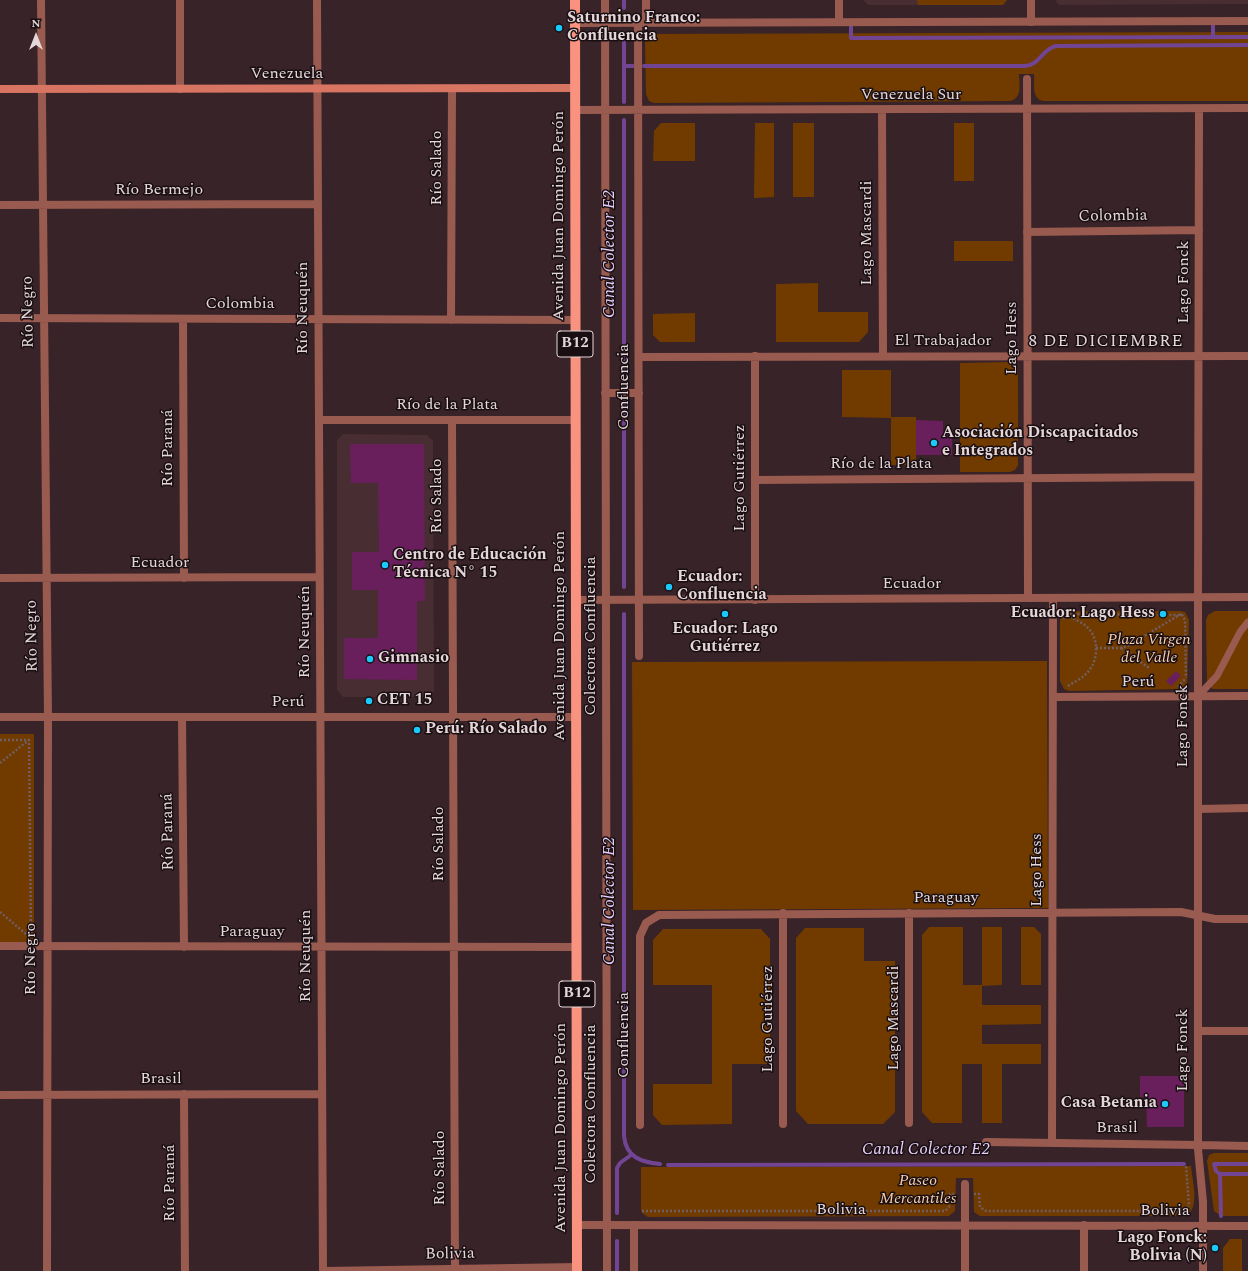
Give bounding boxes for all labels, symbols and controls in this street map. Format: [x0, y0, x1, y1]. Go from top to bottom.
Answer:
place label: Saturnino Franco: Confluencia [567, 9, 700, 47]
text: N [32, 15, 40, 32]
north arrow [16, 16, 56, 56]
marker: Saturnino Franco: Confluencia [554, 23, 564, 33]
street label: Venezuela [251, 65, 323, 85]
street label: Venezuela Sur [861, 86, 961, 106]
street label: Avenida Juan Domingo Perón [550, 111, 570, 321]
street label: Río Salado [428, 131, 448, 205]
street label: Río Bermejo [115, 181, 203, 201]
street label: Lago Mascardi [858, 181, 878, 285]
water label: Canal Colector E2 [601, 190, 621, 318]
street label: Colombia [1078, 207, 1148, 227]
street label: Lago Fonck [1175, 241, 1195, 323]
street label: Río Neuquén [294, 262, 314, 354]
street label: Río Negro [19, 276, 39, 348]
street label: Colombia [206, 295, 274, 315]
street label: Lago Hess [1003, 301, 1023, 375]
road number: B12 [557, 331, 593, 357]
street label: El Trabajador [894, 332, 992, 352]
district label: 8 DE DICIEMBRE [1029, 333, 1183, 353]
street label: Confluencia [615, 344, 635, 430]
street label: Río de la Plata [396, 396, 498, 416]
street label: Río Paraná [159, 409, 179, 487]
place label: Asociación Discapacitados e Integrados [942, 424, 1139, 462]
street label: Lago Gutiérrez [731, 425, 751, 531]
marker: Asociación Discapacitados e Integrados [929, 438, 939, 448]
street label: Río de la Plata [830, 455, 932, 475]
street label: Río Salado [428, 459, 448, 533]
street label: Avenida Juan Domingo Perón [551, 531, 571, 741]
place label: Centro de Educación Técnica N° 15 [393, 546, 547, 584]
street label: Ecuador [131, 554, 189, 574]
street label: Colectora Confluencia [582, 556, 602, 716]
marker: Centro de Educación Técnica N° 15 [380, 560, 390, 570]
place label: Ecuador: Confluencia [677, 568, 767, 606]
street label: Ecuador [883, 575, 941, 595]
marker: Ecuador: Confluencia [664, 582, 674, 592]
street label: Río Neuquén [296, 586, 316, 678]
street label: Río Negro [23, 600, 43, 672]
place label: Ecuador: Lago Hess [1010, 604, 1155, 624]
marker: Ecuador: Lago Gutiérrez [720, 609, 730, 619]
marker: Ecuador: Lago Hess [1158, 609, 1168, 619]
place label: Ecuador: Lago Gutiérrez [672, 620, 778, 658]
park label: Plaza Virgen del Valle [1107, 631, 1191, 669]
place label: Gimnasio [378, 649, 449, 669]
marker: Gimnasio [365, 654, 375, 664]
street label: Perú [1122, 673, 1154, 693]
street label: Lago Fonck [1174, 685, 1194, 767]
place label: CET 15 [377, 691, 432, 711]
street label: Perú [272, 693, 304, 713]
marker: CET 15 [364, 696, 374, 706]
place label: Perú: Río Salado [425, 720, 547, 740]
marker: Perú: Río Salado [412, 725, 422, 735]
street label: Río Paraná [159, 793, 179, 871]
street label: Río Salado [430, 807, 450, 881]
street label: Lago Hess [1028, 833, 1048, 907]
water label: Canal Colector E2 [601, 837, 621, 965]
street label: Paraguay [913, 889, 979, 909]
street label: Río Neuquén [297, 910, 317, 1002]
street label: Río Negro [22, 923, 42, 995]
street label: Paraguay [219, 923, 285, 943]
street label: Lago Gutiérrez [759, 966, 779, 1072]
street label: Lago Mascardi [885, 966, 905, 1070]
road number: B12 [559, 981, 595, 1007]
street label: Confluencia [615, 992, 635, 1078]
street label: Lago Fonck [1174, 1009, 1194, 1091]
street label: Avenida Juan Domingo Perón [552, 1023, 572, 1233]
street label: Colectora Confluencia [582, 1024, 602, 1184]
street label: Brasil [140, 1070, 182, 1090]
place label: Casa Betania [1061, 1094, 1157, 1114]
marker: Casa Betania [1160, 1099, 1170, 1109]
street label: Brasil [1096, 1119, 1138, 1139]
street label: Río Salado [431, 1131, 451, 1205]
water label: Canal Colector E2 [862, 1141, 990, 1161]
street label: Río Paraná [161, 1144, 181, 1222]
park label: Paseo Mercantiles [880, 1172, 956, 1210]
street label: Bolivia [816, 1201, 866, 1221]
street label: Bolivia [1140, 1202, 1190, 1222]
place label: Lago Fonck: Bolivia (N) [1117, 1229, 1207, 1267]
marker: Lago Fonck: Bolivia (N) [1210, 1243, 1220, 1253]
street label: Bolivia [425, 1245, 475, 1265]

